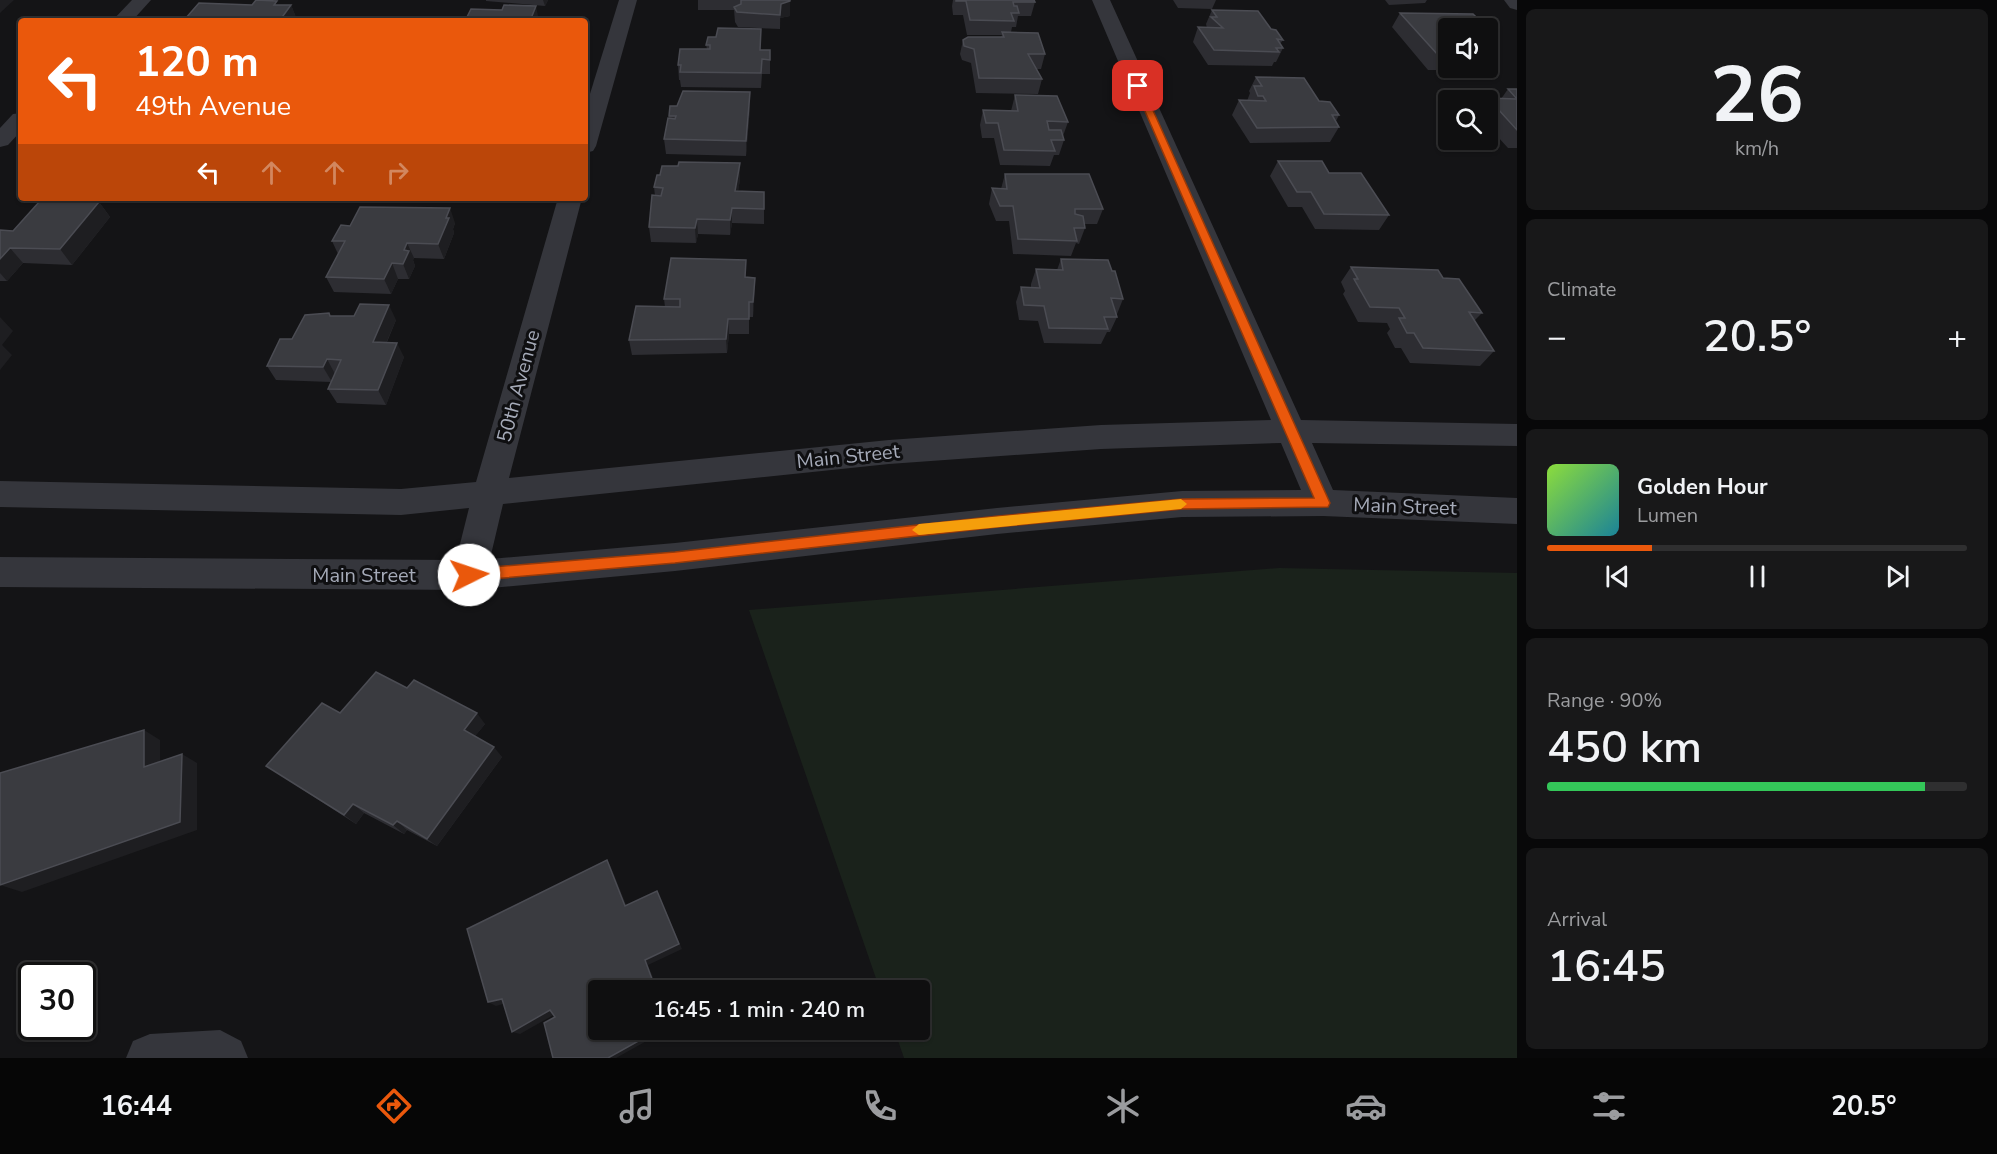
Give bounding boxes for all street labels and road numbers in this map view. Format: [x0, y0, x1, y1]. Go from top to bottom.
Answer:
street label: 50th Avenue [490, 327, 546, 445]
street label: Main Street [795, 438, 902, 475]
street label: Main Street [1353, 491, 1458, 522]
street label: Main Street [312, 562, 417, 589]

